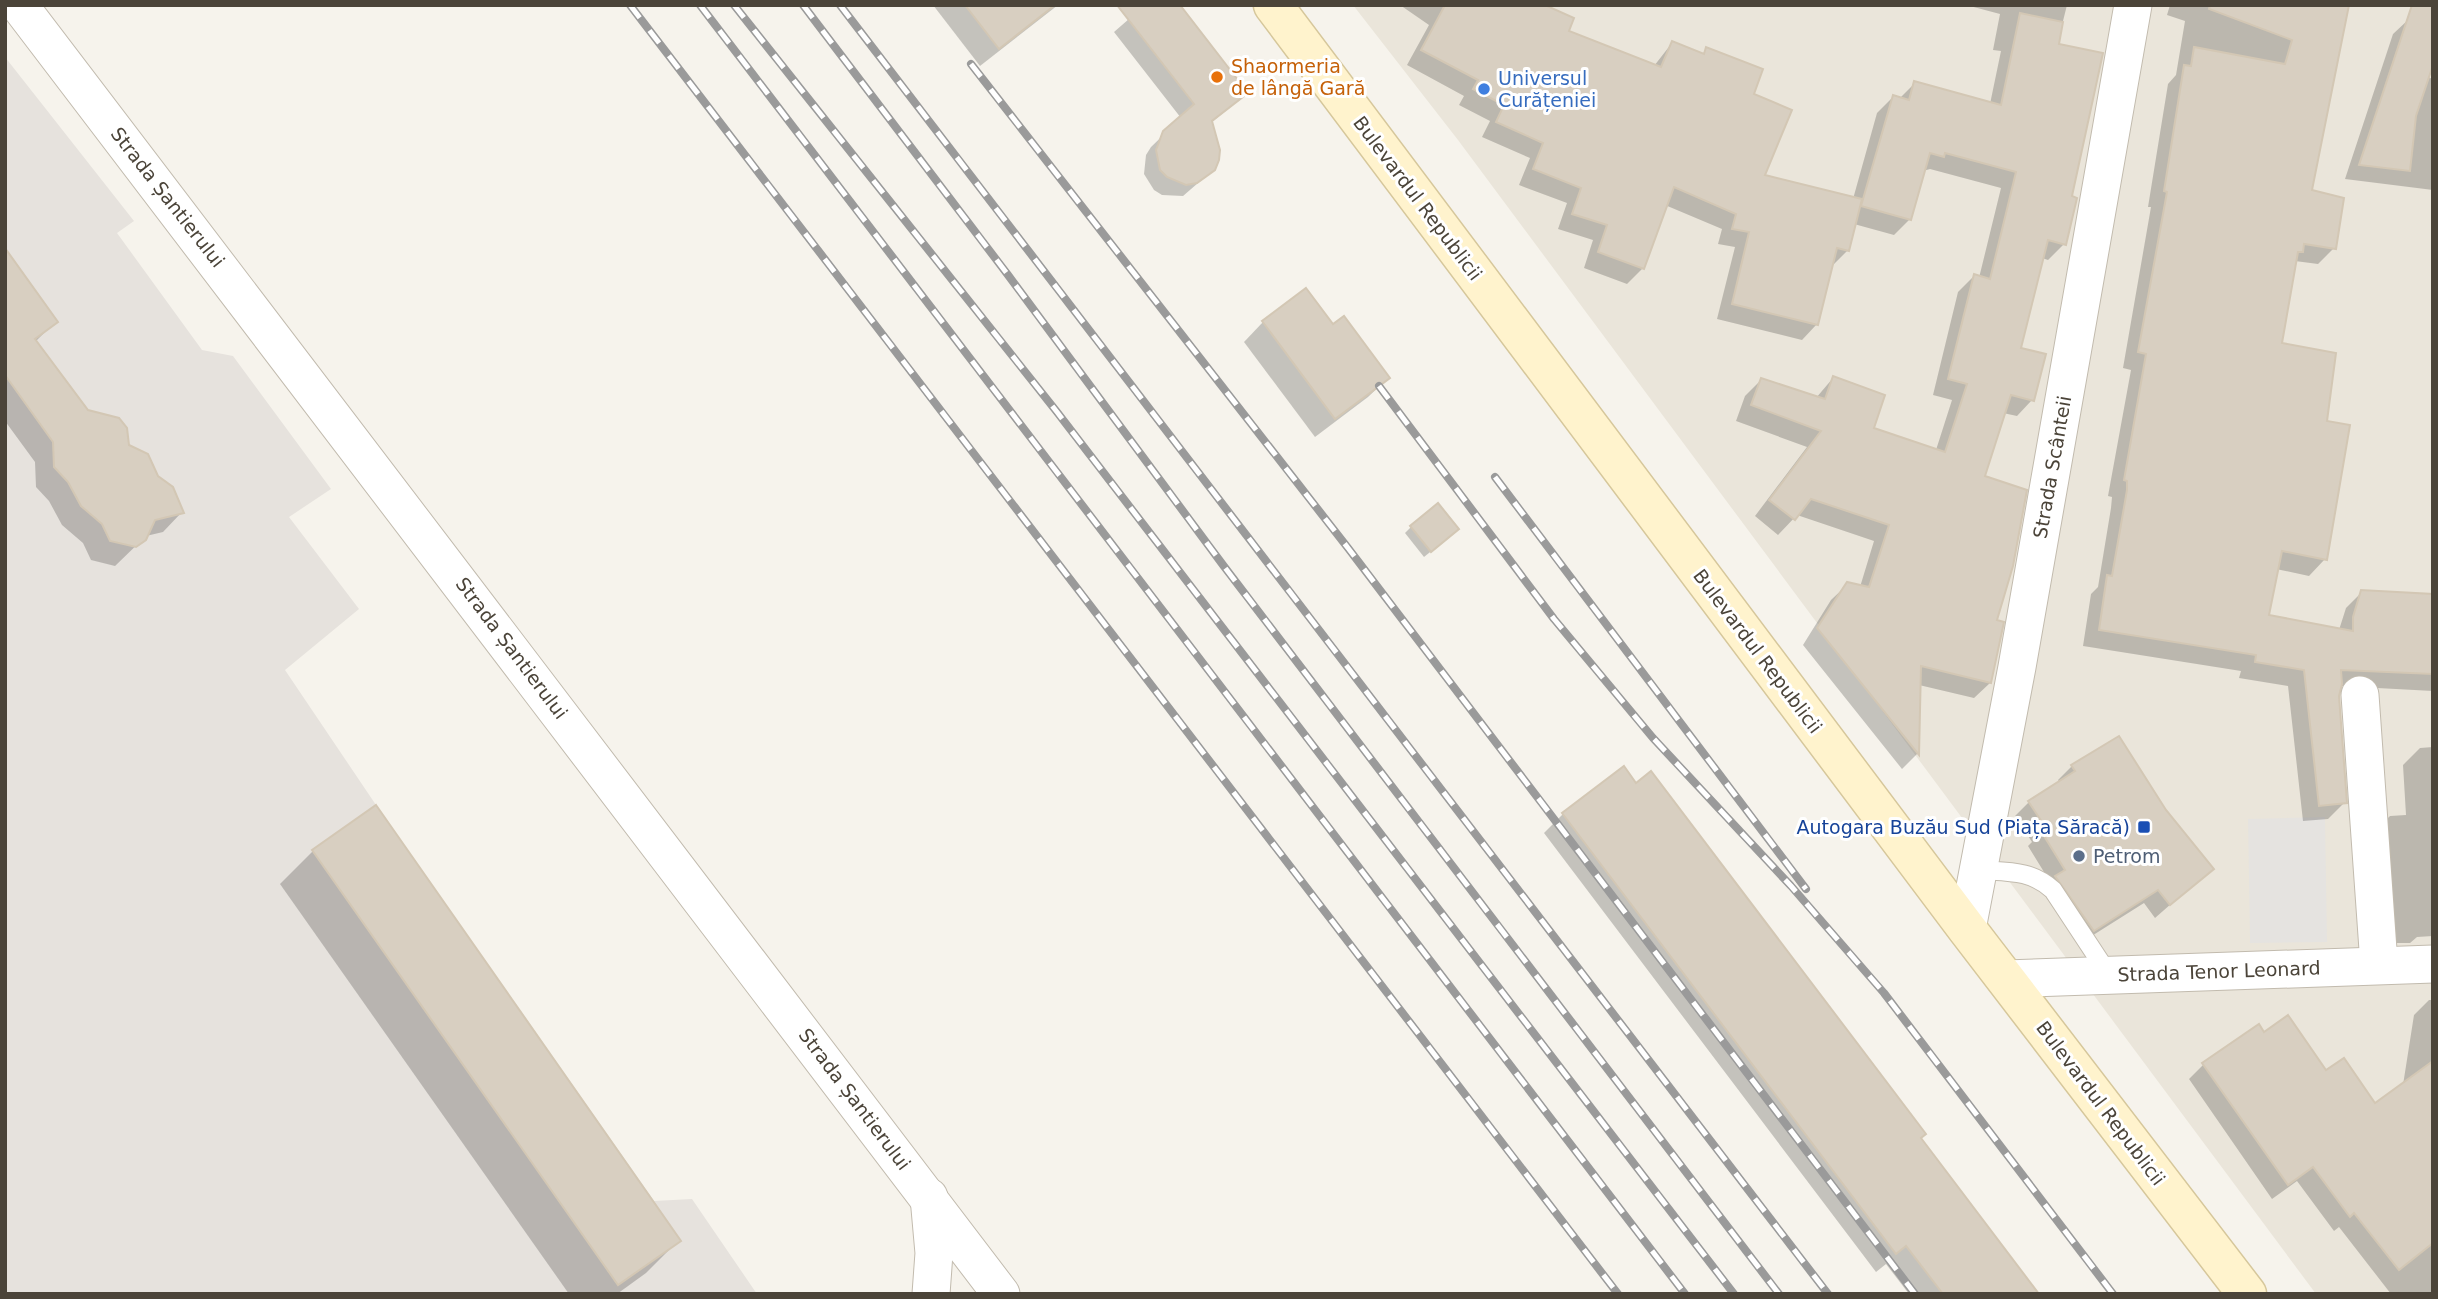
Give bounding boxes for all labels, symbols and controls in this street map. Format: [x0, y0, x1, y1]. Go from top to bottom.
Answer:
place label: Shaormeria de lângă Gară [1231, 55, 1365, 99]
place label: Universul Curățeniei [1498, 67, 1596, 112]
marker: Shaormeria de lângă Gară [1209, 69, 1225, 85]
marker: Universul Curățeniei [1476, 81, 1492, 97]
street label: Bulevardul Republicii [1349, 112, 1487, 284]
street label: Strada Șantierului [106, 123, 229, 272]
street label: Strada Scânteii [2029, 394, 2075, 540]
street label: Bulevardul Republicii [1689, 565, 1827, 737]
street label: Strada Șantierului [451, 573, 572, 724]
place label: Autogara Buzău Sud (Piața Săracă) [1797, 816, 2130, 839]
marker: Autogara Buzău Sud (Piața Săracă) [2136, 819, 2152, 835]
place label: Petrom [2093, 845, 2160, 867]
marker: Petrom [2071, 848, 2087, 864]
street label: Strada Tenor Leonard [2117, 956, 2321, 986]
street label: Bulevardul Republicii [2032, 1017, 2170, 1189]
street label: Strada Șantierului [794, 1024, 915, 1175]

